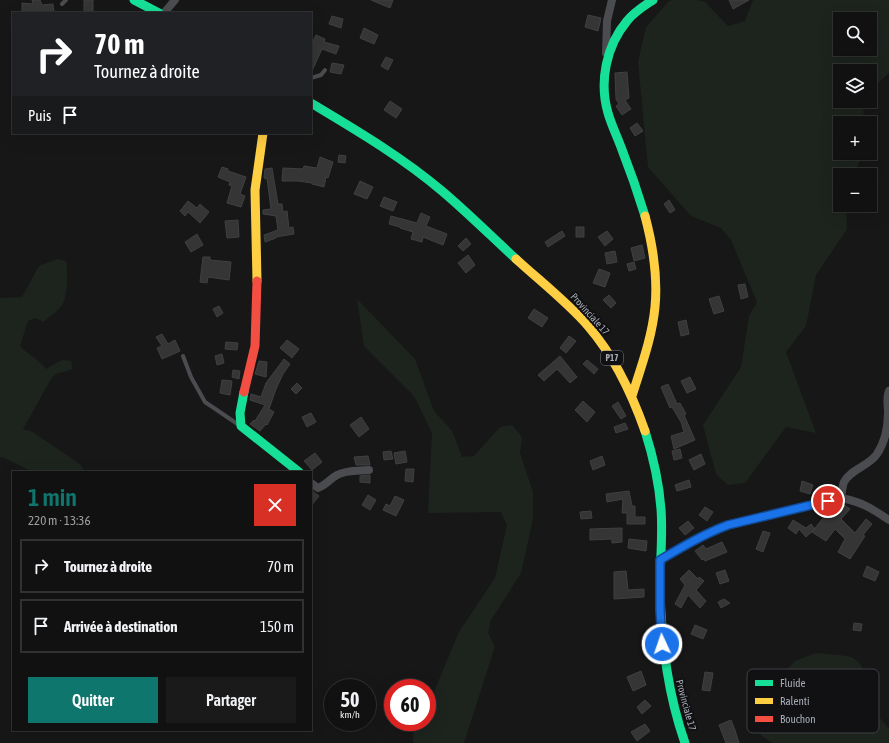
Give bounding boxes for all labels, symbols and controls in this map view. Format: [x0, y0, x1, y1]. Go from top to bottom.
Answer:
map controls [833, 12, 877, 212]
button: search [833, 12, 877, 56]
icon: right [28, 28, 80, 80]
text: 70 m [94, 28, 144, 60]
text: Tournez à droite [94, 61, 200, 82]
button: layers [833, 64, 877, 108]
icon: arrive [59, 104, 81, 126]
text: Puis [28, 107, 51, 124]
button: + [833, 116, 877, 160]
button: − [833, 168, 877, 212]
street label: Provinciale 17 [568, 291, 612, 337]
road number: P17 [601, 351, 623, 365]
text: 1 min [28, 484, 77, 511]
button: close [254, 484, 296, 526]
pin [811, 484, 845, 518]
icon: arrive [817, 490, 839, 512]
text: 220 m · 13:36 [28, 513, 91, 528]
icon: right [30, 555, 52, 577]
text: Tournez à droite [64, 558, 152, 575]
text: 70 m [267, 558, 294, 575]
icon: arrive [30, 615, 52, 637]
text: Arrivée à destination [64, 618, 178, 635]
text: 150 m [260, 618, 294, 635]
position arrow [641, 623, 683, 665]
legend [747, 669, 879, 733]
button: Quitter [28, 677, 158, 723]
button: Partager [166, 677, 296, 723]
text: Fluide [780, 677, 805, 689]
street label: Provinciale 17 [674, 678, 698, 732]
speed limit sign: 60 [384, 679, 436, 731]
text: 50 [341, 688, 359, 711]
text: Ralenti [780, 695, 809, 707]
text: km/h [340, 709, 360, 720]
text: Bouchon [780, 713, 816, 725]

